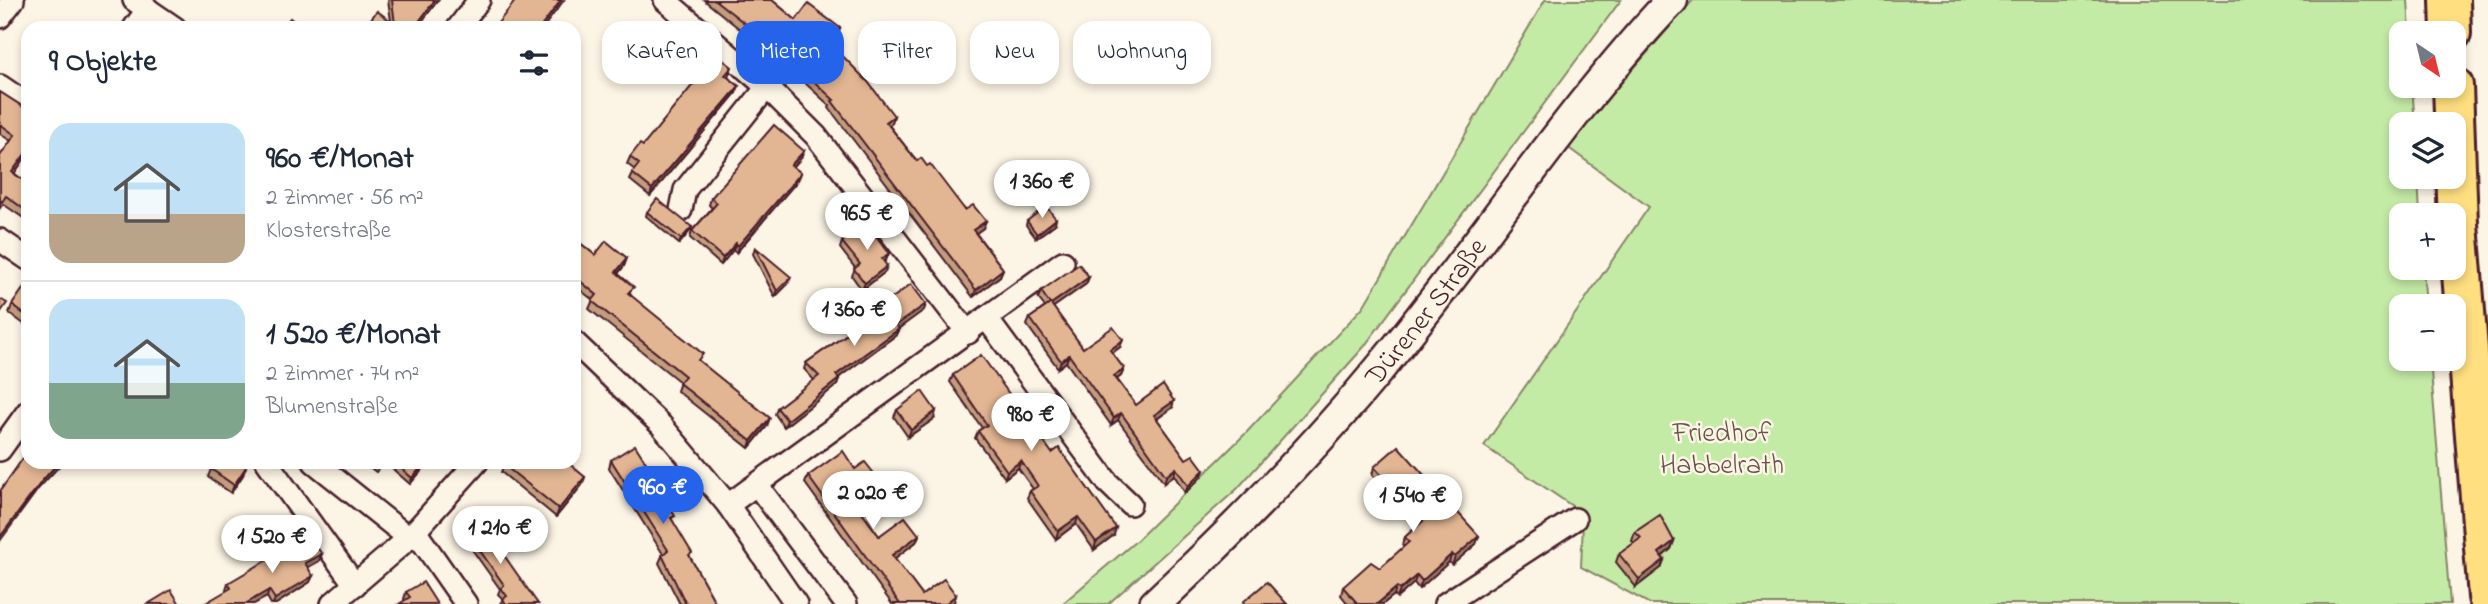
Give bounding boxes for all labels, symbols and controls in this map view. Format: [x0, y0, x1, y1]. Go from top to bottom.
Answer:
chip: Kaufen [602, 21, 722, 84]
chip: Mieten [736, 21, 844, 84]
chip: Filter [858, 21, 956, 84]
chip: Neu [970, 21, 1059, 84]
chip: Wohnung [1073, 21, 1211, 84]
north arrow [2389, 21, 2466, 98]
map controls [2389, 21, 2466, 371]
text: 9 Objekte [49, 41, 157, 85]
icon: filters [515, 44, 553, 82]
button: layers [2389, 112, 2466, 189]
text: 960 €/Monat [266, 138, 414, 182]
icon: home [105, 151, 189, 235]
pin: 1 360 € [977, 160, 1107, 220]
text: 1 360 € [1010, 166, 1074, 199]
text: 2 Zimmer · 56 m² [266, 182, 424, 215]
pin: 965 € [818, 192, 916, 252]
text: 965 € [841, 198, 893, 231]
button: + [2389, 203, 2466, 280]
text: Klosterstraße [266, 215, 391, 248]
street label: Dürener Straße [1356, 230, 1499, 397]
pin: 1 360 € [789, 288, 919, 348]
text: 1 360 € [822, 294, 886, 327]
button: − [2389, 294, 2466, 371]
text: 1 520 €/Monat [266, 314, 441, 358]
icon: home [105, 327, 189, 411]
text: 2 Zimmer · 74 m² [266, 358, 419, 391]
text: Blumenstraße [266, 391, 398, 424]
pin: 980 € [982, 393, 1080, 453]
text: 980 € [1007, 399, 1055, 432]
park label: Friedhof Habbelrath [1660, 414, 1784, 487]
pin: 960 € [614, 466, 712, 526]
text: 960 € [639, 472, 687, 505]
pin: 2 020 € [808, 472, 938, 531]
pin: 1 540 € [1348, 475, 1478, 534]
text: 2 020 € [838, 477, 908, 510]
text: 1 540 € [1379, 480, 1447, 513]
pin: 1 210 € [435, 506, 565, 566]
text: 1 210 € [468, 512, 532, 545]
pin: 1 520 € [207, 516, 337, 575]
text: 1 520 € [237, 521, 307, 554]

